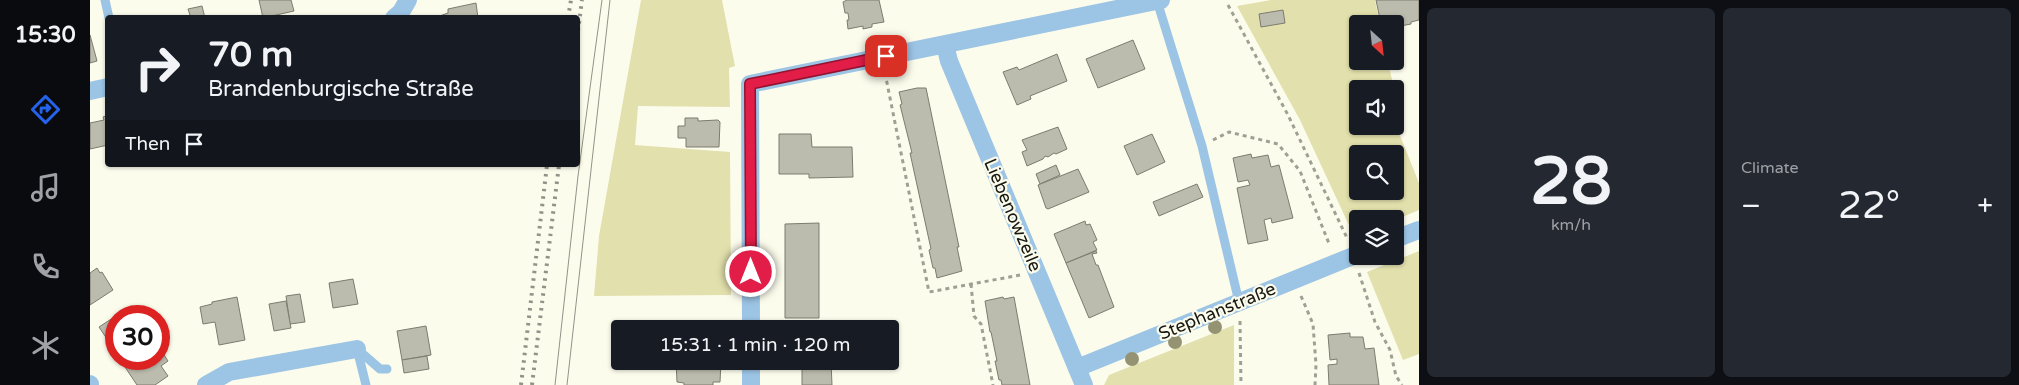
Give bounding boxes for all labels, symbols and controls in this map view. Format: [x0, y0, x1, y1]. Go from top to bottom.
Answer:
north arrow [1349, 15, 1404, 70]
map controls [1349, 15, 1404, 265]
text: 15:30 [15, 22, 75, 48]
text: 70 m [208, 34, 293, 76]
icon: right [125, 35, 190, 100]
pin [865, 35, 907, 77]
icon: arrive [872, 42, 900, 70]
text: Brandenburgische Straße [208, 76, 474, 102]
button: sound [1349, 80, 1404, 135]
icon: directions [28, 92, 63, 127]
icon: arrive [180, 130, 208, 158]
text: Then [125, 133, 170, 155]
text: 28 [1530, 143, 1612, 222]
button: search [1349, 145, 1404, 200]
street label: Liebenowzeile [979, 155, 1047, 275]
text: Climate [1741, 158, 1799, 178]
icon: music [28, 170, 63, 205]
text: 22° [1838, 183, 1900, 229]
text: − [1741, 189, 1761, 223]
text: + [1977, 189, 1993, 223]
button: layers [1349, 210, 1404, 265]
text: km/h [1551, 215, 1591, 235]
position arrow [724, 245, 776, 297]
icon: phone [28, 249, 63, 284]
street label: Stephanstraße [1155, 277, 1279, 345]
speed limit sign: 30 [105, 305, 170, 370]
icon: climate [28, 328, 63, 363]
text: 15:31 · 1 min · 120 m [659, 334, 851, 356]

